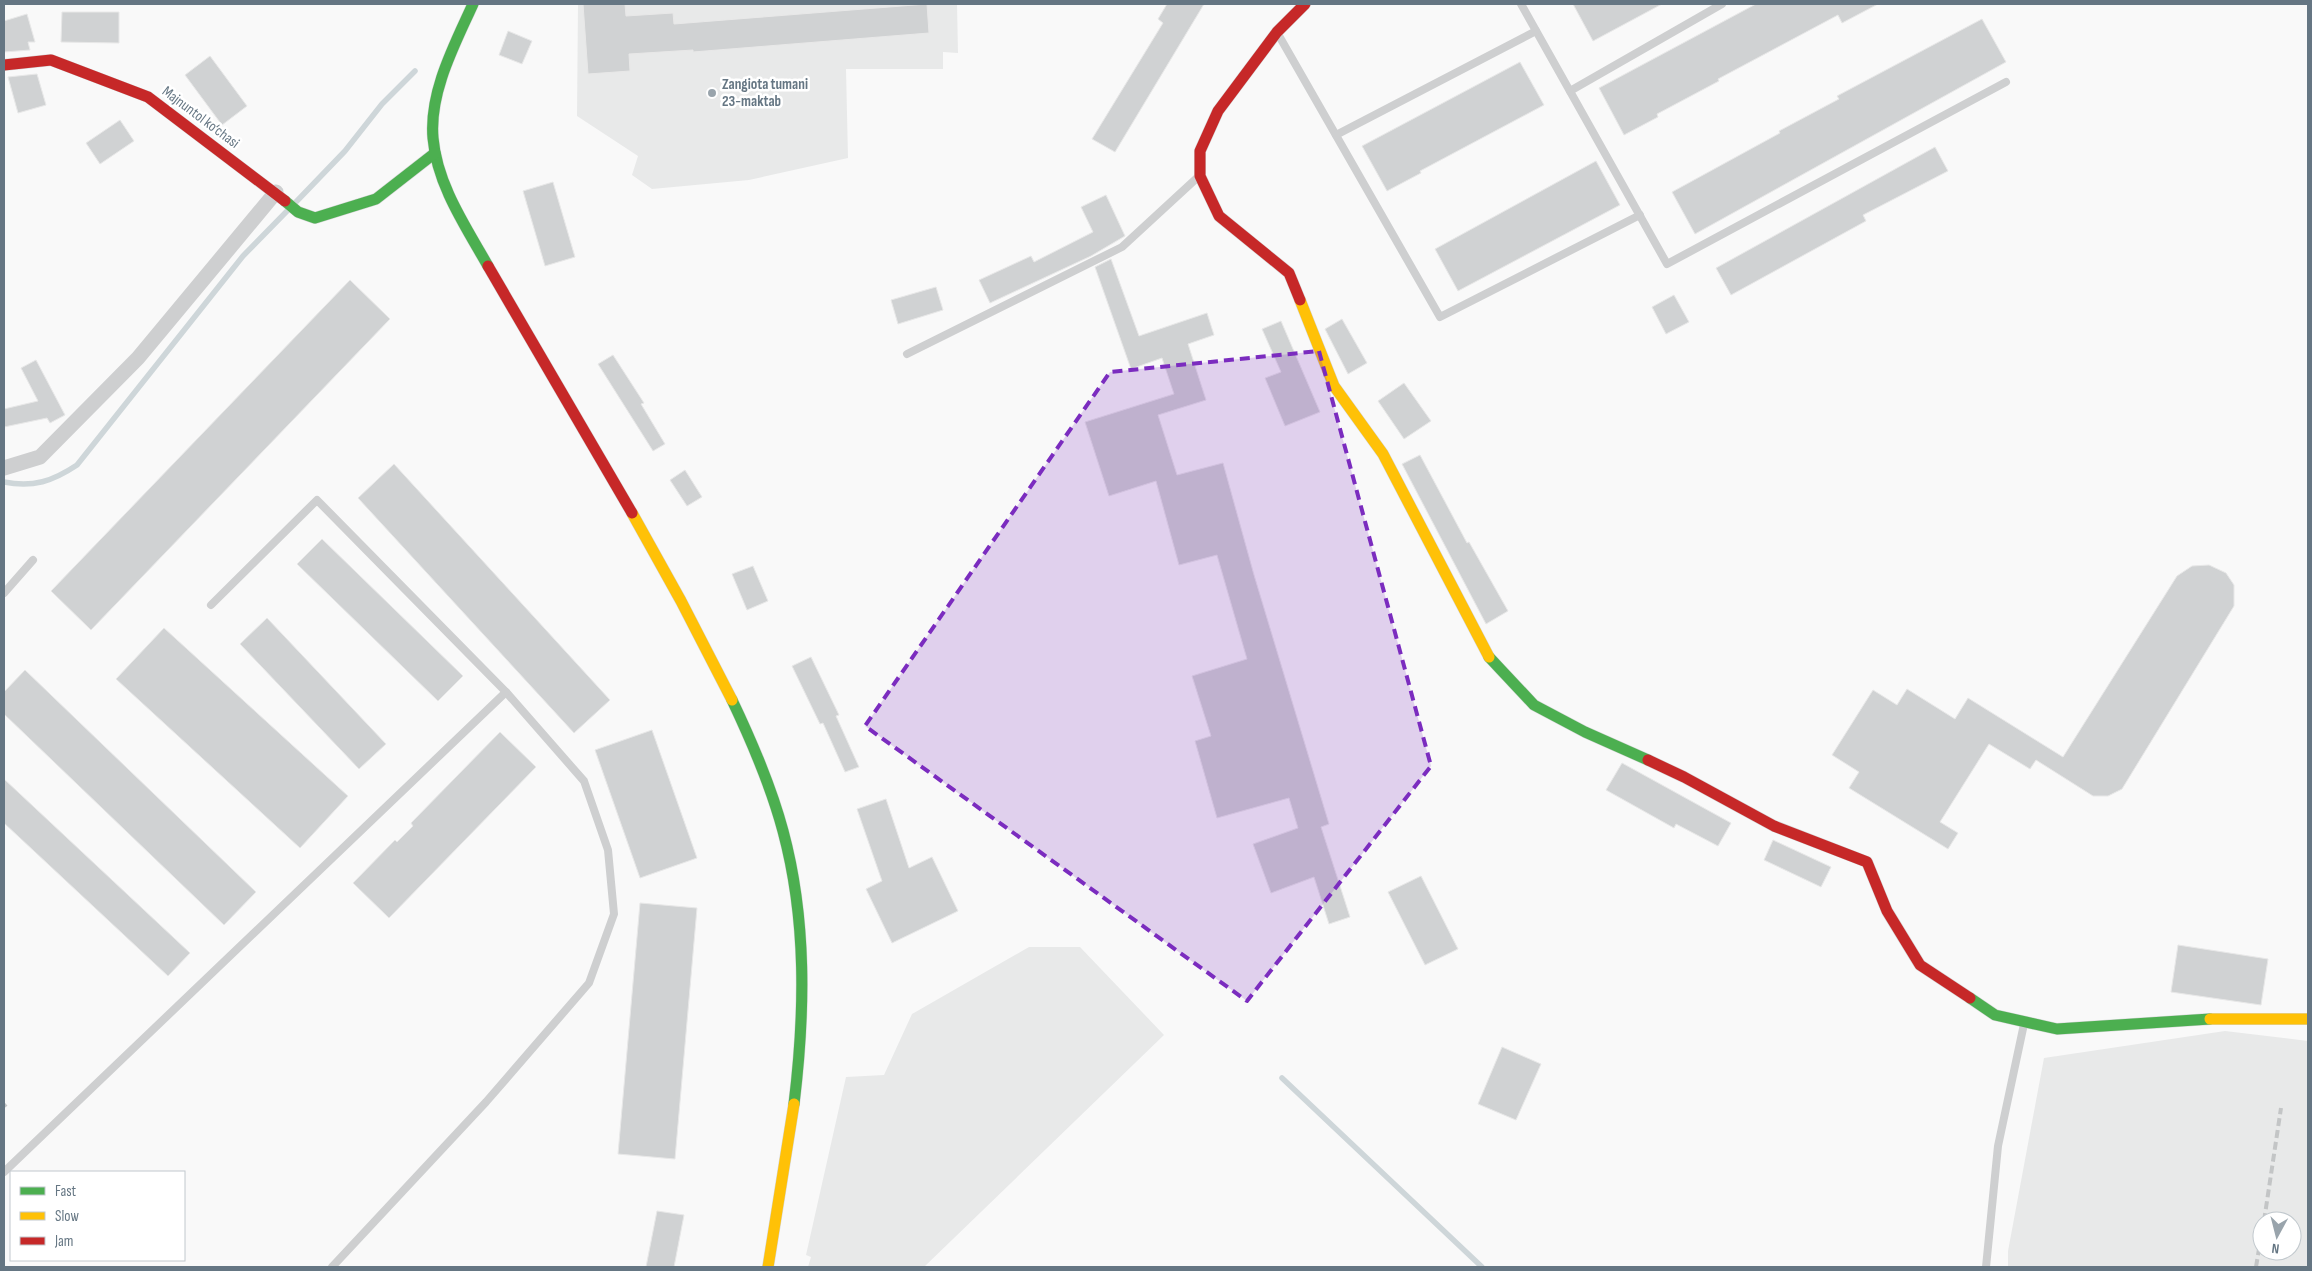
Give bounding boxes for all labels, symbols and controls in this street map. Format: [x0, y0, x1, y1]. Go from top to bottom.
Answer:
place label: Zangiota tumani 23-maktab [722, 75, 808, 111]
street label: Majnuntol ko‘chasi [158, 82, 243, 153]
marker: Zangiota tumani 23-maktab [706, 87, 718, 99]
legend [10, 1171, 185, 1261]
text: Fast [55, 1182, 77, 1201]
text: Slow [55, 1207, 79, 1226]
north arrow [2252, 1211, 2302, 1261]
text: Jam [54, 1232, 73, 1251]
text: N [2271, 1240, 2280, 1257]

